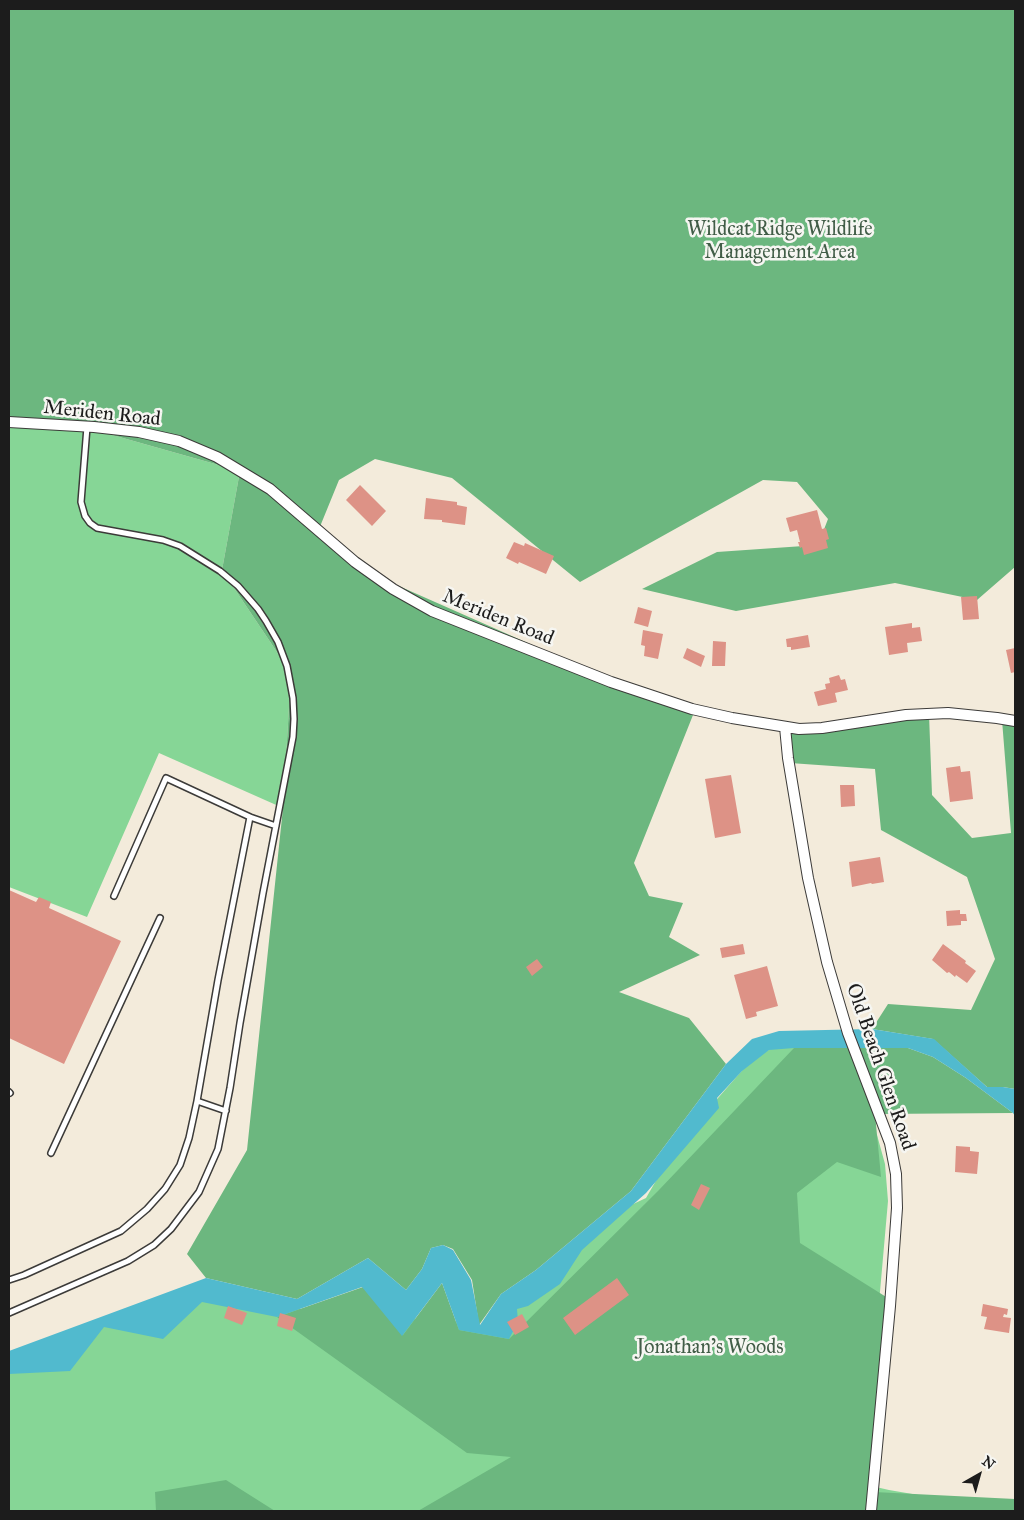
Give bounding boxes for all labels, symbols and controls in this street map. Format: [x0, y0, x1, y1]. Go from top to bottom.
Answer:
park label: Wildcat Ridge Wildlife Management Area [687, 218, 873, 265]
street label: Meriden Road [42, 396, 162, 432]
street label: Meriden Road [439, 585, 557, 651]
street label: Old Beach Glen Road [840, 980, 920, 1154]
park label: Jonathan's Woods [636, 1336, 784, 1360]
north arrow [954, 1450, 1004, 1500]
text: N [979, 1452, 998, 1473]

